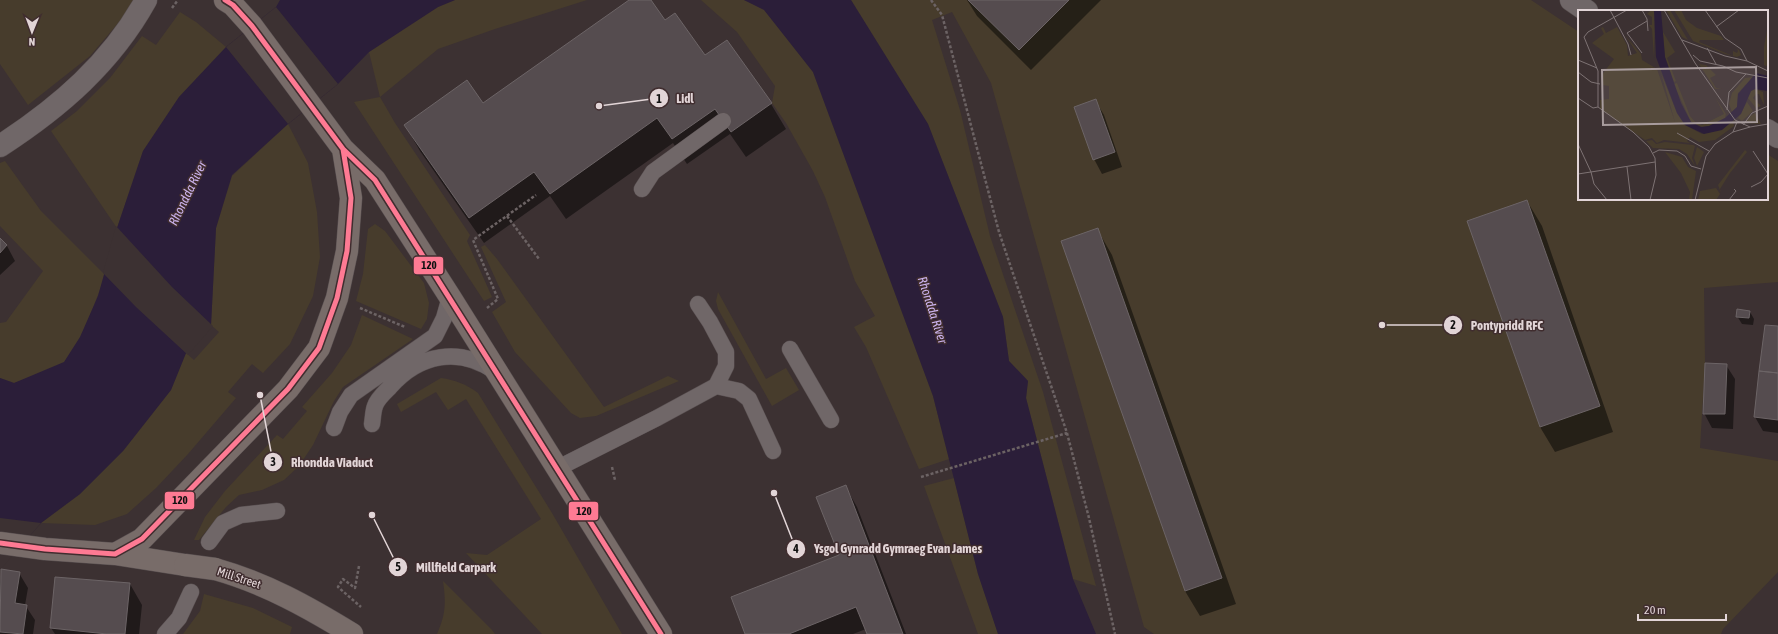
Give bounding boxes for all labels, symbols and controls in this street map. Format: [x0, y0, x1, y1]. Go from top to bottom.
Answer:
inset map [1578, 10, 1768, 200]
north arrow [12, 12, 52, 52]
text: N [28, 36, 35, 48]
callout: Lidl [649, 86, 702, 111]
text: Lidl [676, 91, 694, 106]
text: 1 [656, 92, 662, 106]
water label: Rhondda River [165, 158, 210, 228]
line badge: 120 [413, 256, 444, 275]
text: 120 [421, 259, 437, 271]
water label: Rhondda River [915, 275, 951, 347]
callout: Pontypridd RFC [1443, 313, 1551, 338]
text: 2 [1450, 318, 1456, 332]
text: Pontypridd RFC [1471, 318, 1543, 333]
callout: Rhondda Viaduct [263, 450, 381, 475]
text: 3 [270, 455, 276, 469]
text: Rhondda Viaduct [291, 455, 373, 470]
line badge: 120 [164, 491, 195, 510]
text: 120 [172, 494, 188, 506]
line badge: 120 [568, 501, 599, 521]
text: 120 [576, 505, 592, 517]
callout: Ysgol Gynradd Gymraeg Evan James [786, 536, 990, 561]
text: Ysgol Gynradd Gymraeg Evan James [813, 541, 982, 556]
text: 4 [792, 542, 799, 556]
callout: Millfield Carpark [388, 555, 504, 580]
text: 5 [395, 560, 401, 574]
text: Millfield Carpark [416, 560, 496, 575]
street label: Mill Street [215, 564, 263, 592]
scale bar [1638, 596, 1726, 622]
text: 20 m [1644, 603, 1666, 617]

